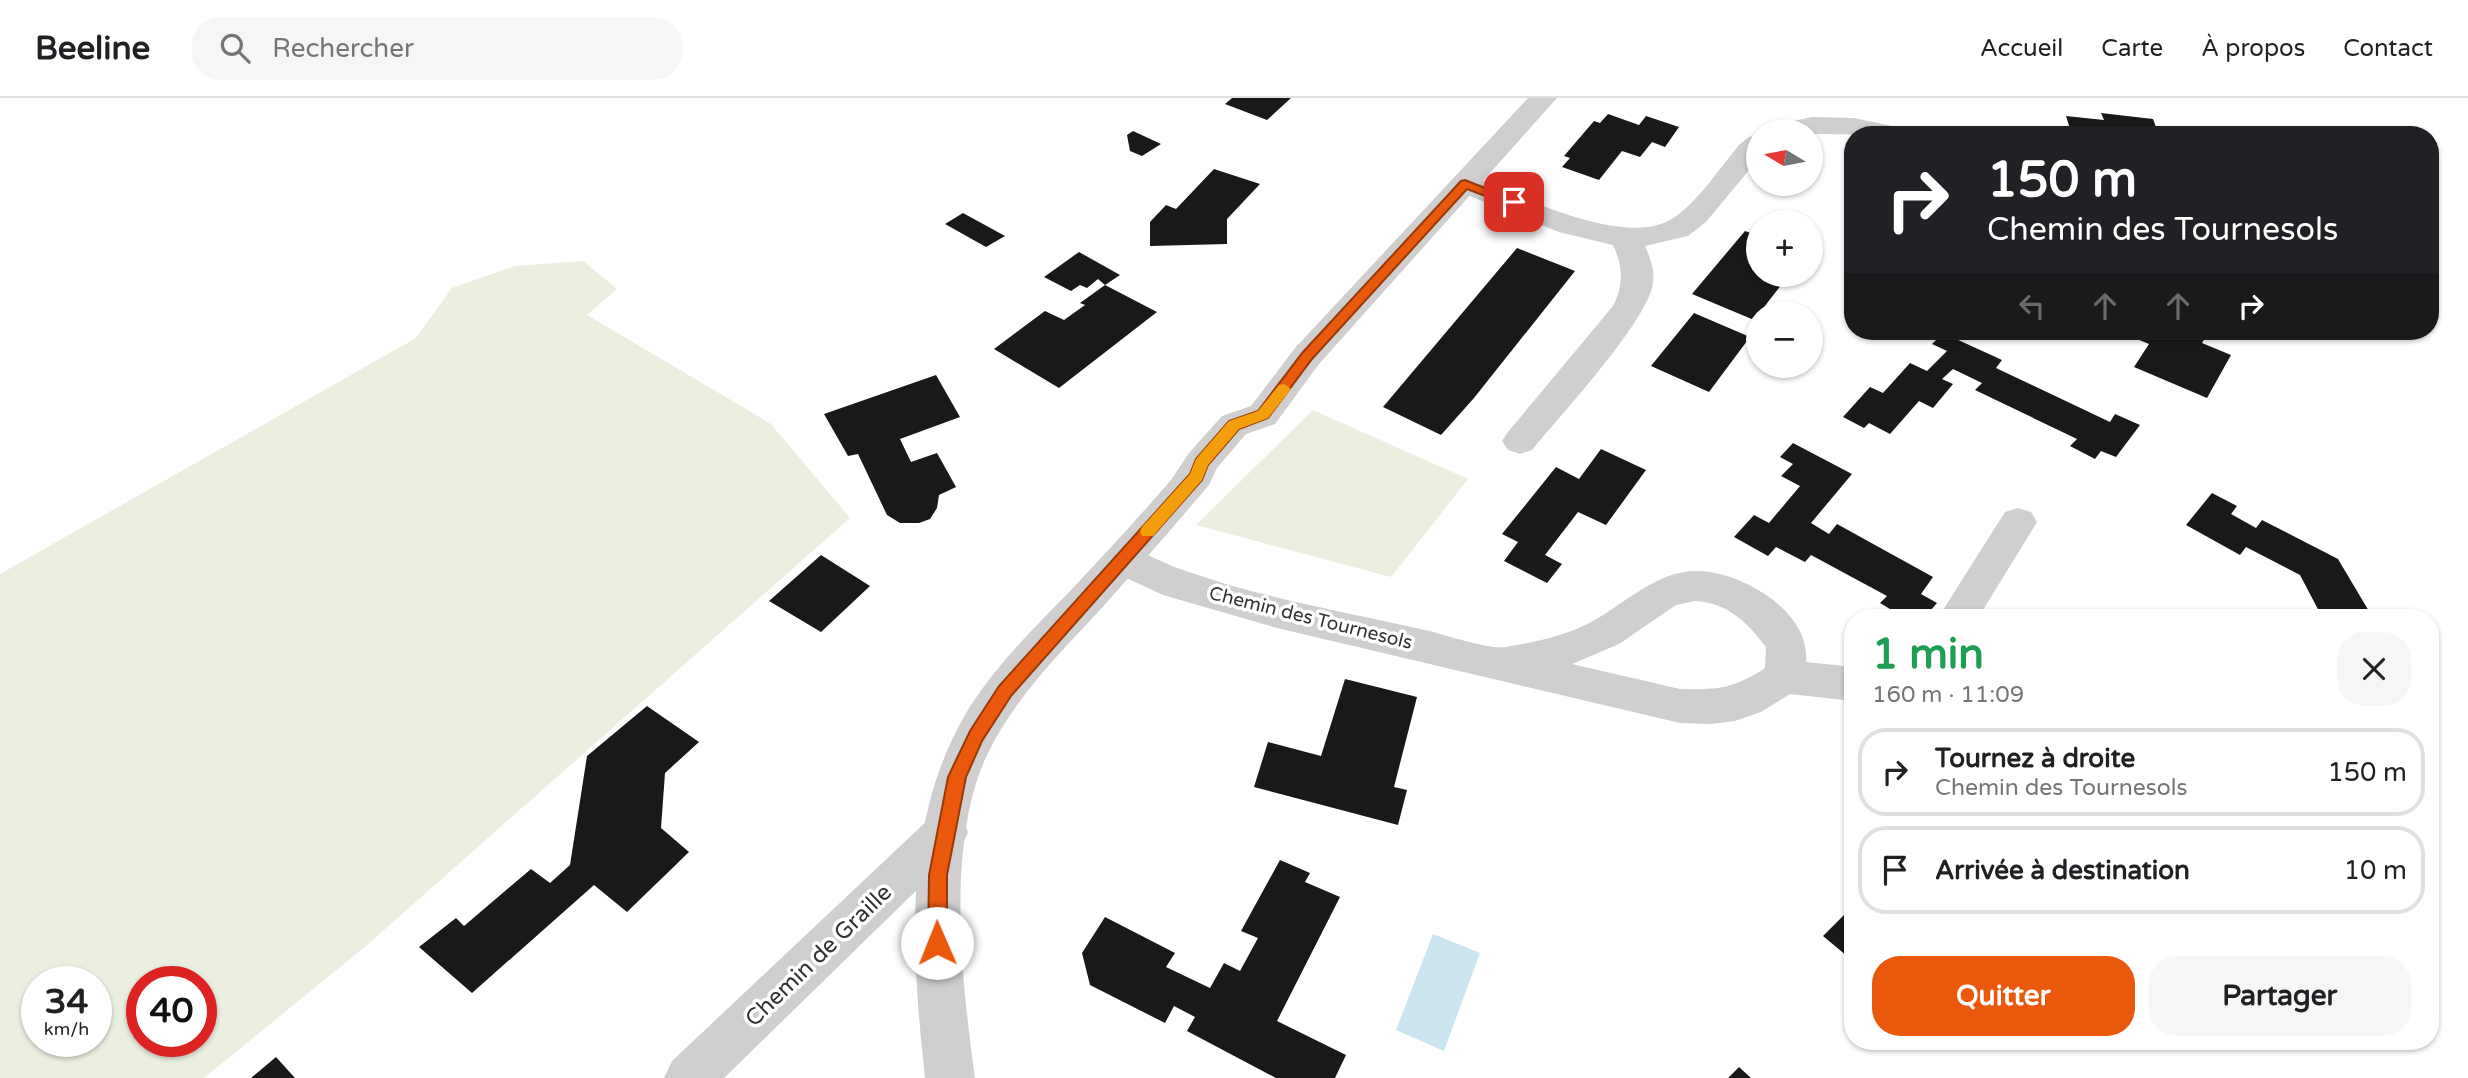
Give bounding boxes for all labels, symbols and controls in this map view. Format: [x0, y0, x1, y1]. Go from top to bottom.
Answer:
search box [192, 17, 682, 80]
text: Beeline [35, 29, 150, 68]
icon: search [216, 29, 254, 67]
text: Rechercher [272, 33, 414, 64]
text: Accueil [1980, 34, 2063, 63]
text: Carte [2101, 34, 2163, 63]
text: À propos [2201, 34, 2305, 63]
text: Contact [2343, 34, 2433, 63]
north arrow [1746, 119, 1824, 196]
map controls [1746, 119, 1823, 378]
text: 150 m [1987, 151, 2137, 210]
icon: right [1872, 154, 1963, 245]
pin [1484, 172, 1544, 232]
icon: arrive [1495, 183, 1533, 221]
button: + [1746, 210, 1823, 287]
text: Chemin des Tournesols [1987, 211, 2338, 249]
icon: left [2013, 287, 2051, 325]
icon: ahead [2086, 287, 2124, 325]
icon: ahead [2159, 287, 2197, 325]
icon: right [2232, 287, 2270, 325]
button: − [1746, 301, 1823, 378]
street label: Chemin des Tournesols [1207, 582, 1415, 654]
text: 1 min [1872, 629, 1984, 680]
button: close [2337, 632, 2411, 706]
text: 160 m · 11:09 [1872, 681, 2024, 709]
text: Tournez à droite [1935, 743, 2135, 774]
icon: right [1876, 753, 1914, 791]
text: 150 m [2327, 757, 2407, 788]
text: Chemin des Tournesols [1935, 774, 2188, 802]
icon: arrive [1876, 851, 1914, 889]
text: Arrivée à destination [1935, 855, 2190, 886]
text: 10 m [2344, 855, 2407, 886]
street label: Chemin de Graille [740, 879, 898, 1033]
position arrow [900, 906, 974, 980]
button: Quitter [1872, 956, 2135, 1036]
button: Partager [2149, 956, 2411, 1036]
speed limit sign: 40 [126, 966, 217, 1057]
text: 34 [45, 981, 88, 1023]
text: km/h [44, 1018, 89, 1040]

